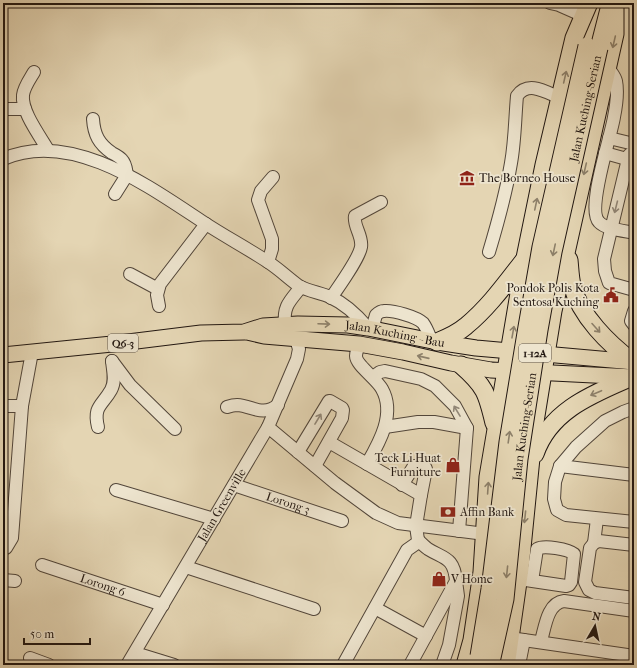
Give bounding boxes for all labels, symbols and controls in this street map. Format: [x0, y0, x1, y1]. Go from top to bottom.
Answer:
one-way arrow [609, 35, 617, 48]
street label: Jalan Kuching-Serian [566, 54, 604, 164]
one-way arrow [562, 71, 570, 84]
one-way arrow [580, 162, 588, 175]
museum icon: The Borneo House [458, 169, 476, 187]
place label: The Borneo House [479, 171, 575, 185]
one-way arrow [533, 198, 541, 211]
one-way arrow [612, 200, 620, 213]
one-way arrow [549, 243, 557, 256]
place label: Pondok Polis Kota Sentosa Kuching [507, 281, 600, 309]
public building icon: Pondok Polis Kota Sentosa Kuching [602, 286, 620, 304]
street label: Jalan Kuching - Bau [344, 318, 446, 350]
one-way arrow [317, 321, 330, 328]
one-way arrow [592, 323, 601, 333]
one-way arrow [509, 326, 517, 339]
road number: Q6-3 [108, 334, 138, 352]
road number: 1-12A [519, 344, 551, 362]
one-way arrow [417, 353, 430, 361]
street label: Jalan Kuching-Serian [510, 372, 539, 482]
one-way arrow [590, 389, 602, 397]
one-way arrow [453, 405, 461, 417]
one-way arrow [315, 413, 323, 425]
one-way arrow [505, 431, 513, 444]
place label: Teck Li Huat Furniture [375, 451, 442, 479]
shop icon: Teck Li Huat Furniture [444, 456, 462, 474]
street label: Jalan Greenville [194, 466, 249, 545]
one-way arrow [484, 482, 491, 495]
street label: Lorong 3 [264, 489, 312, 517]
bank icon: Affin Bank [439, 503, 457, 521]
place label: Affin Bank [459, 505, 515, 519]
one-way arrow [521, 510, 529, 523]
one-way arrow [504, 565, 511, 578]
shop icon: V Home [430, 570, 448, 588]
street label: Lorong 6 [78, 571, 128, 599]
place label: V Home [450, 572, 493, 586]
north arrow [575, 606, 615, 646]
text: N [591, 610, 602, 624]
scale bar [24, 620, 90, 646]
text: 50 m [30, 627, 54, 641]

